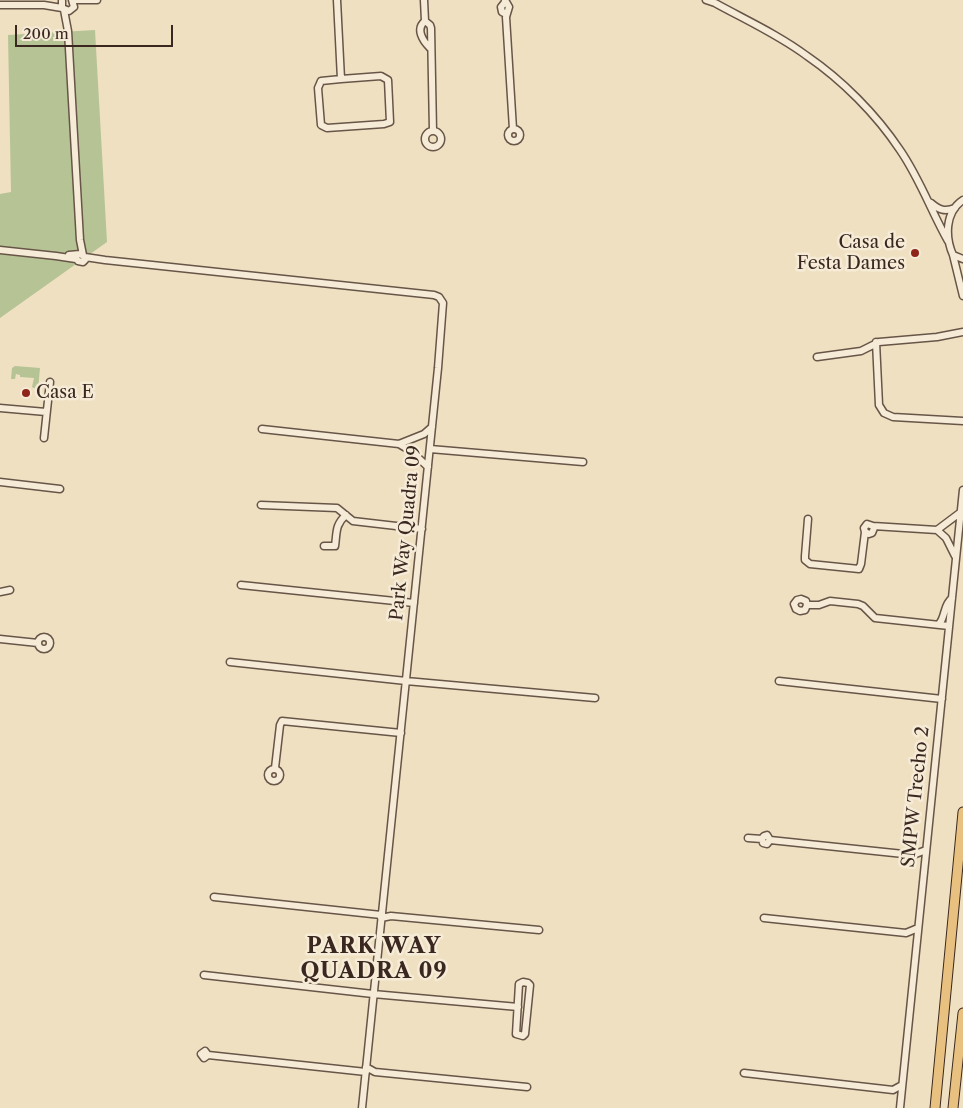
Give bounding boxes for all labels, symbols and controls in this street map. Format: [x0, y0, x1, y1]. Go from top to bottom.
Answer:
scale bar [18, 15, 175, 47]
text: 200 m [23, 24, 69, 43]
place label: Casa de Festa Dames [797, 232, 905, 274]
marker: Casa de Festa Dames [909, 247, 921, 259]
place label: Casa E [36, 382, 94, 404]
marker: Casa E [20, 387, 32, 399]
street label: Park Way Quadra 09 [386, 444, 426, 622]
street label: SMPW Trecho 2 [898, 725, 934, 869]
district label: PARK WAY QUADRA 09 [299, 934, 449, 986]

